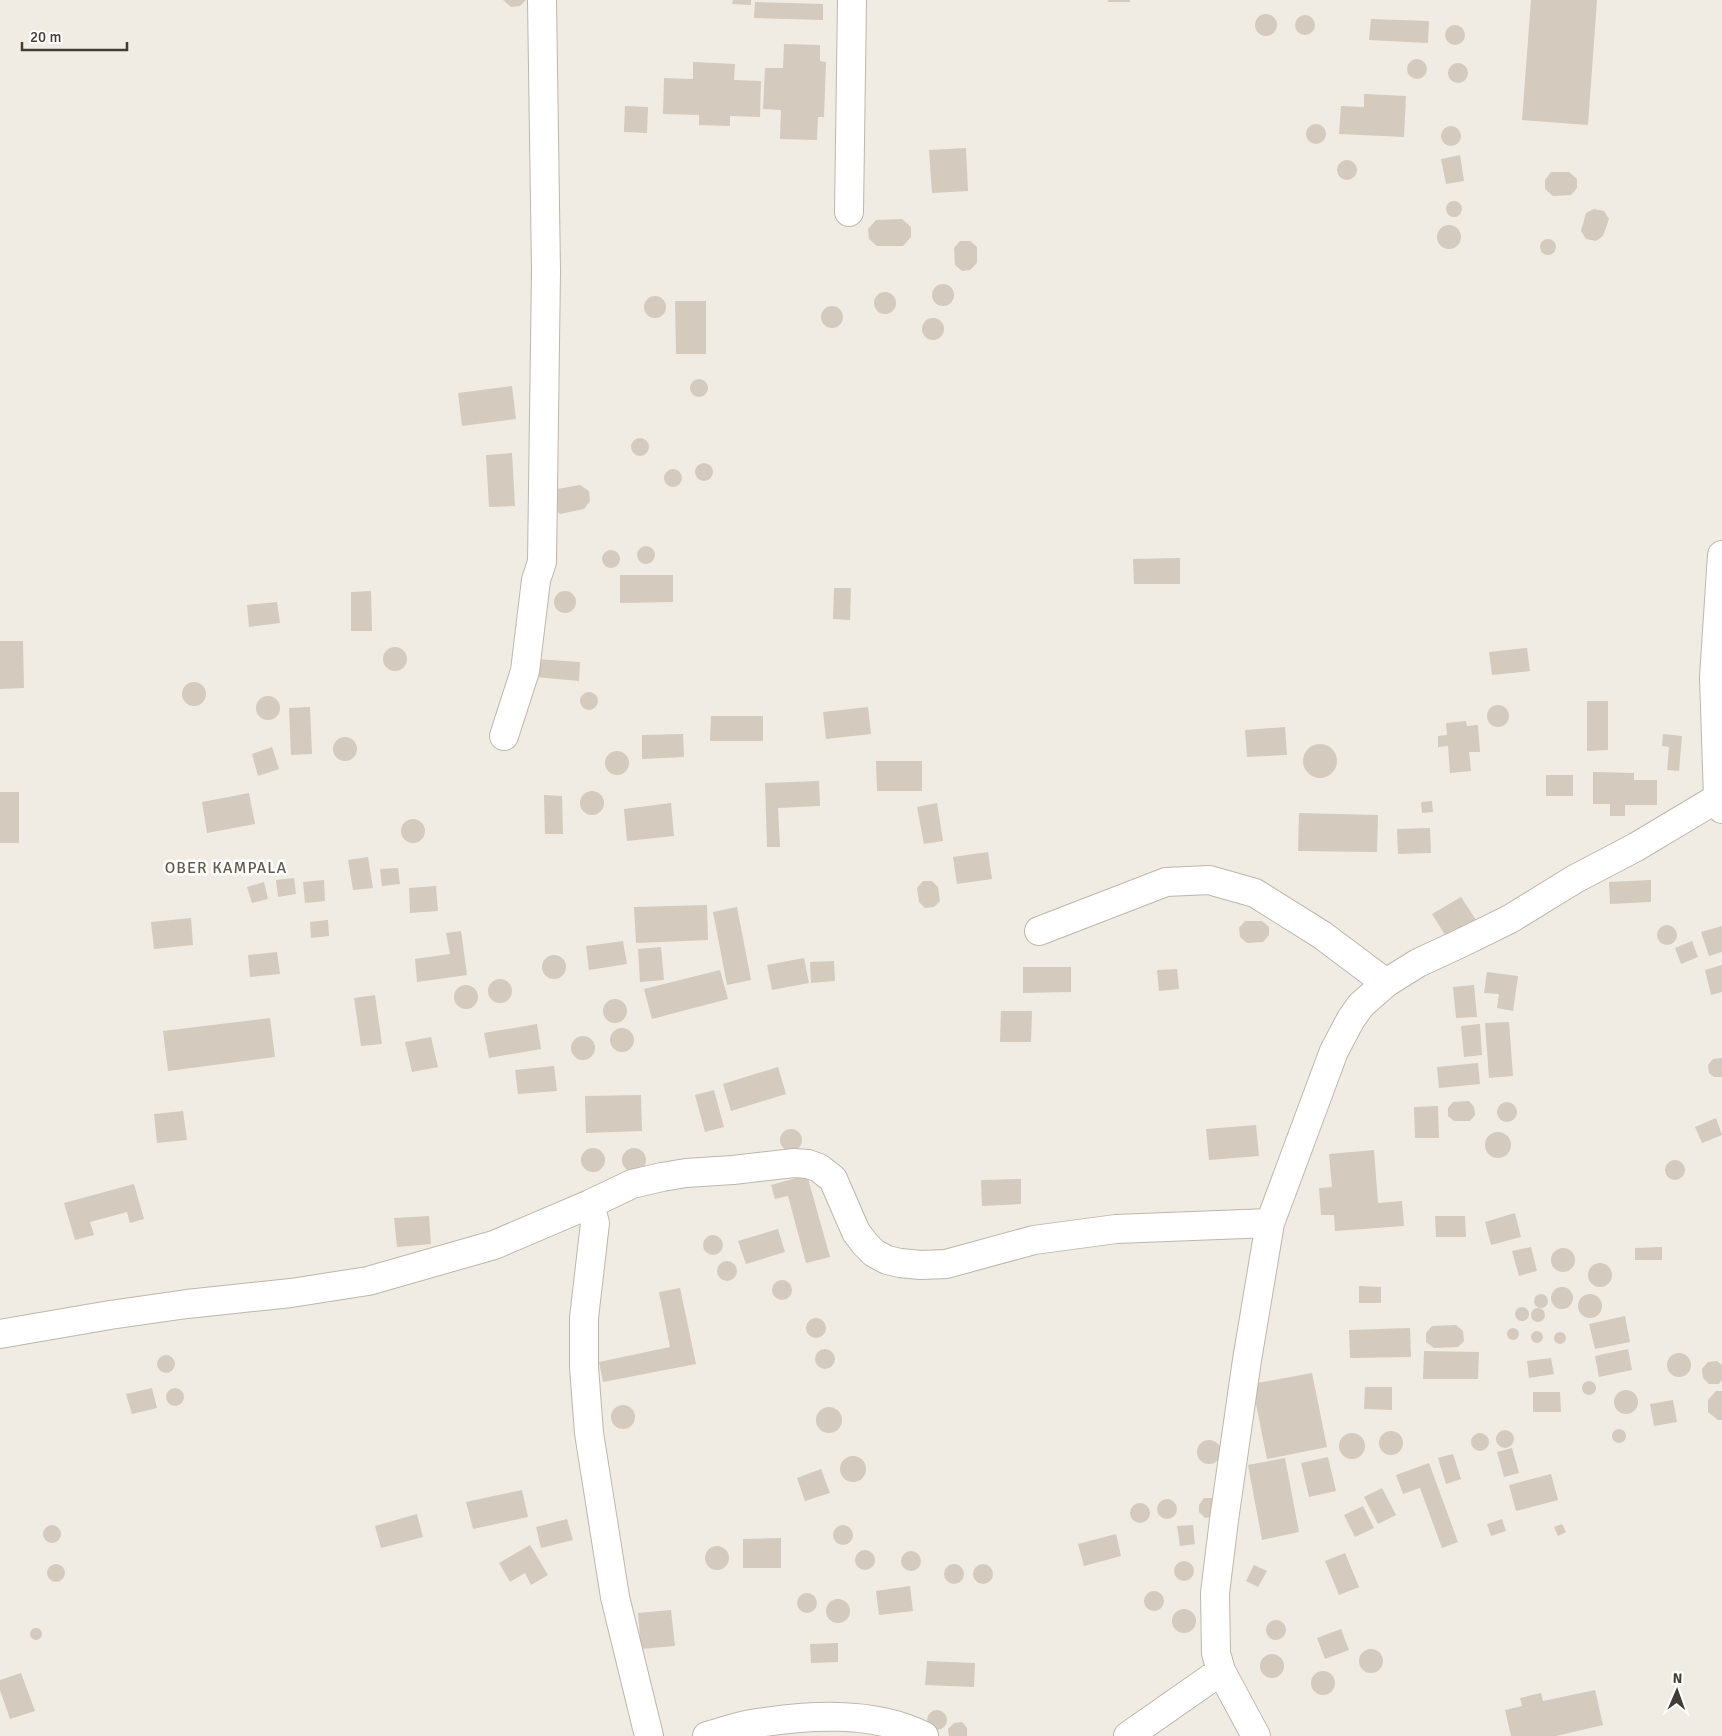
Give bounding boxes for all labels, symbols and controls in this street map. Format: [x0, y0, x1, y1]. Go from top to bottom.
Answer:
scale bar [22, 20, 128, 52]
text: 20 m [30, 28, 61, 46]
district label: OBER KAMPALA [165, 858, 287, 878]
north arrow [1652, 1666, 1702, 1716]
text: N [1672, 1670, 1683, 1687]

